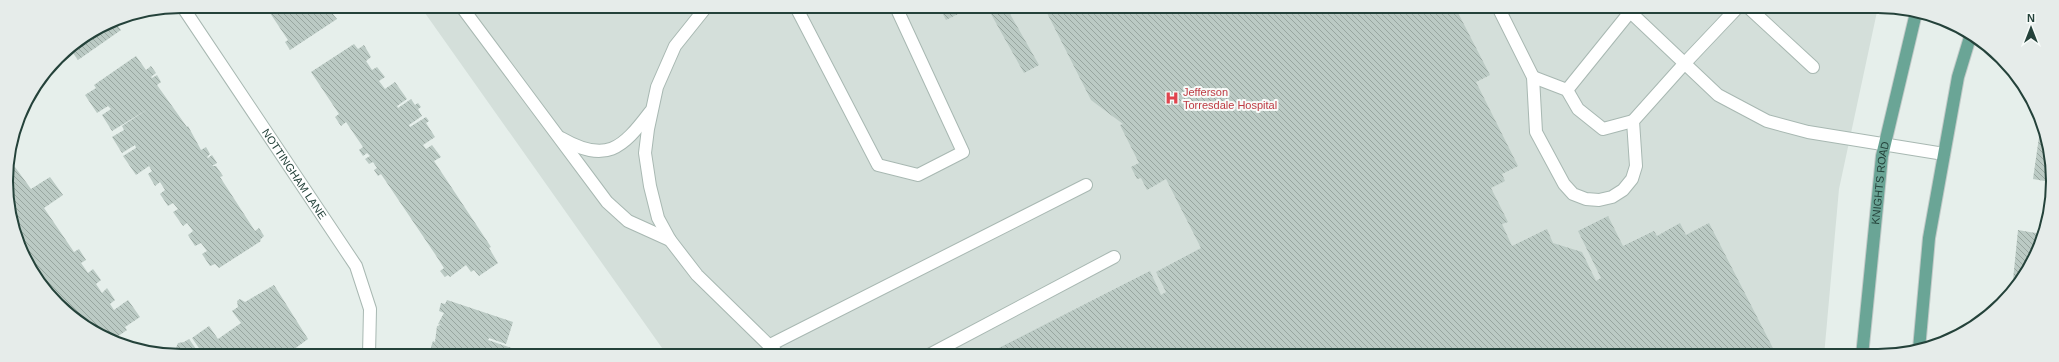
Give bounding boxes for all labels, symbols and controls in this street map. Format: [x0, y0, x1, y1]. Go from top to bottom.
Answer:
north arrow [2011, 8, 2051, 48]
text: N [2027, 12, 2035, 24]
place label: Jefferson Torresdale Hospital [1183, 86, 1277, 111]
hospital icon: Jefferson Torresdale Hospital [1164, 90, 1180, 106]
street label: NOTTINGHAM LANE [260, 127, 329, 221]
street label: KNIGHTS ROAD [1869, 140, 1891, 225]

